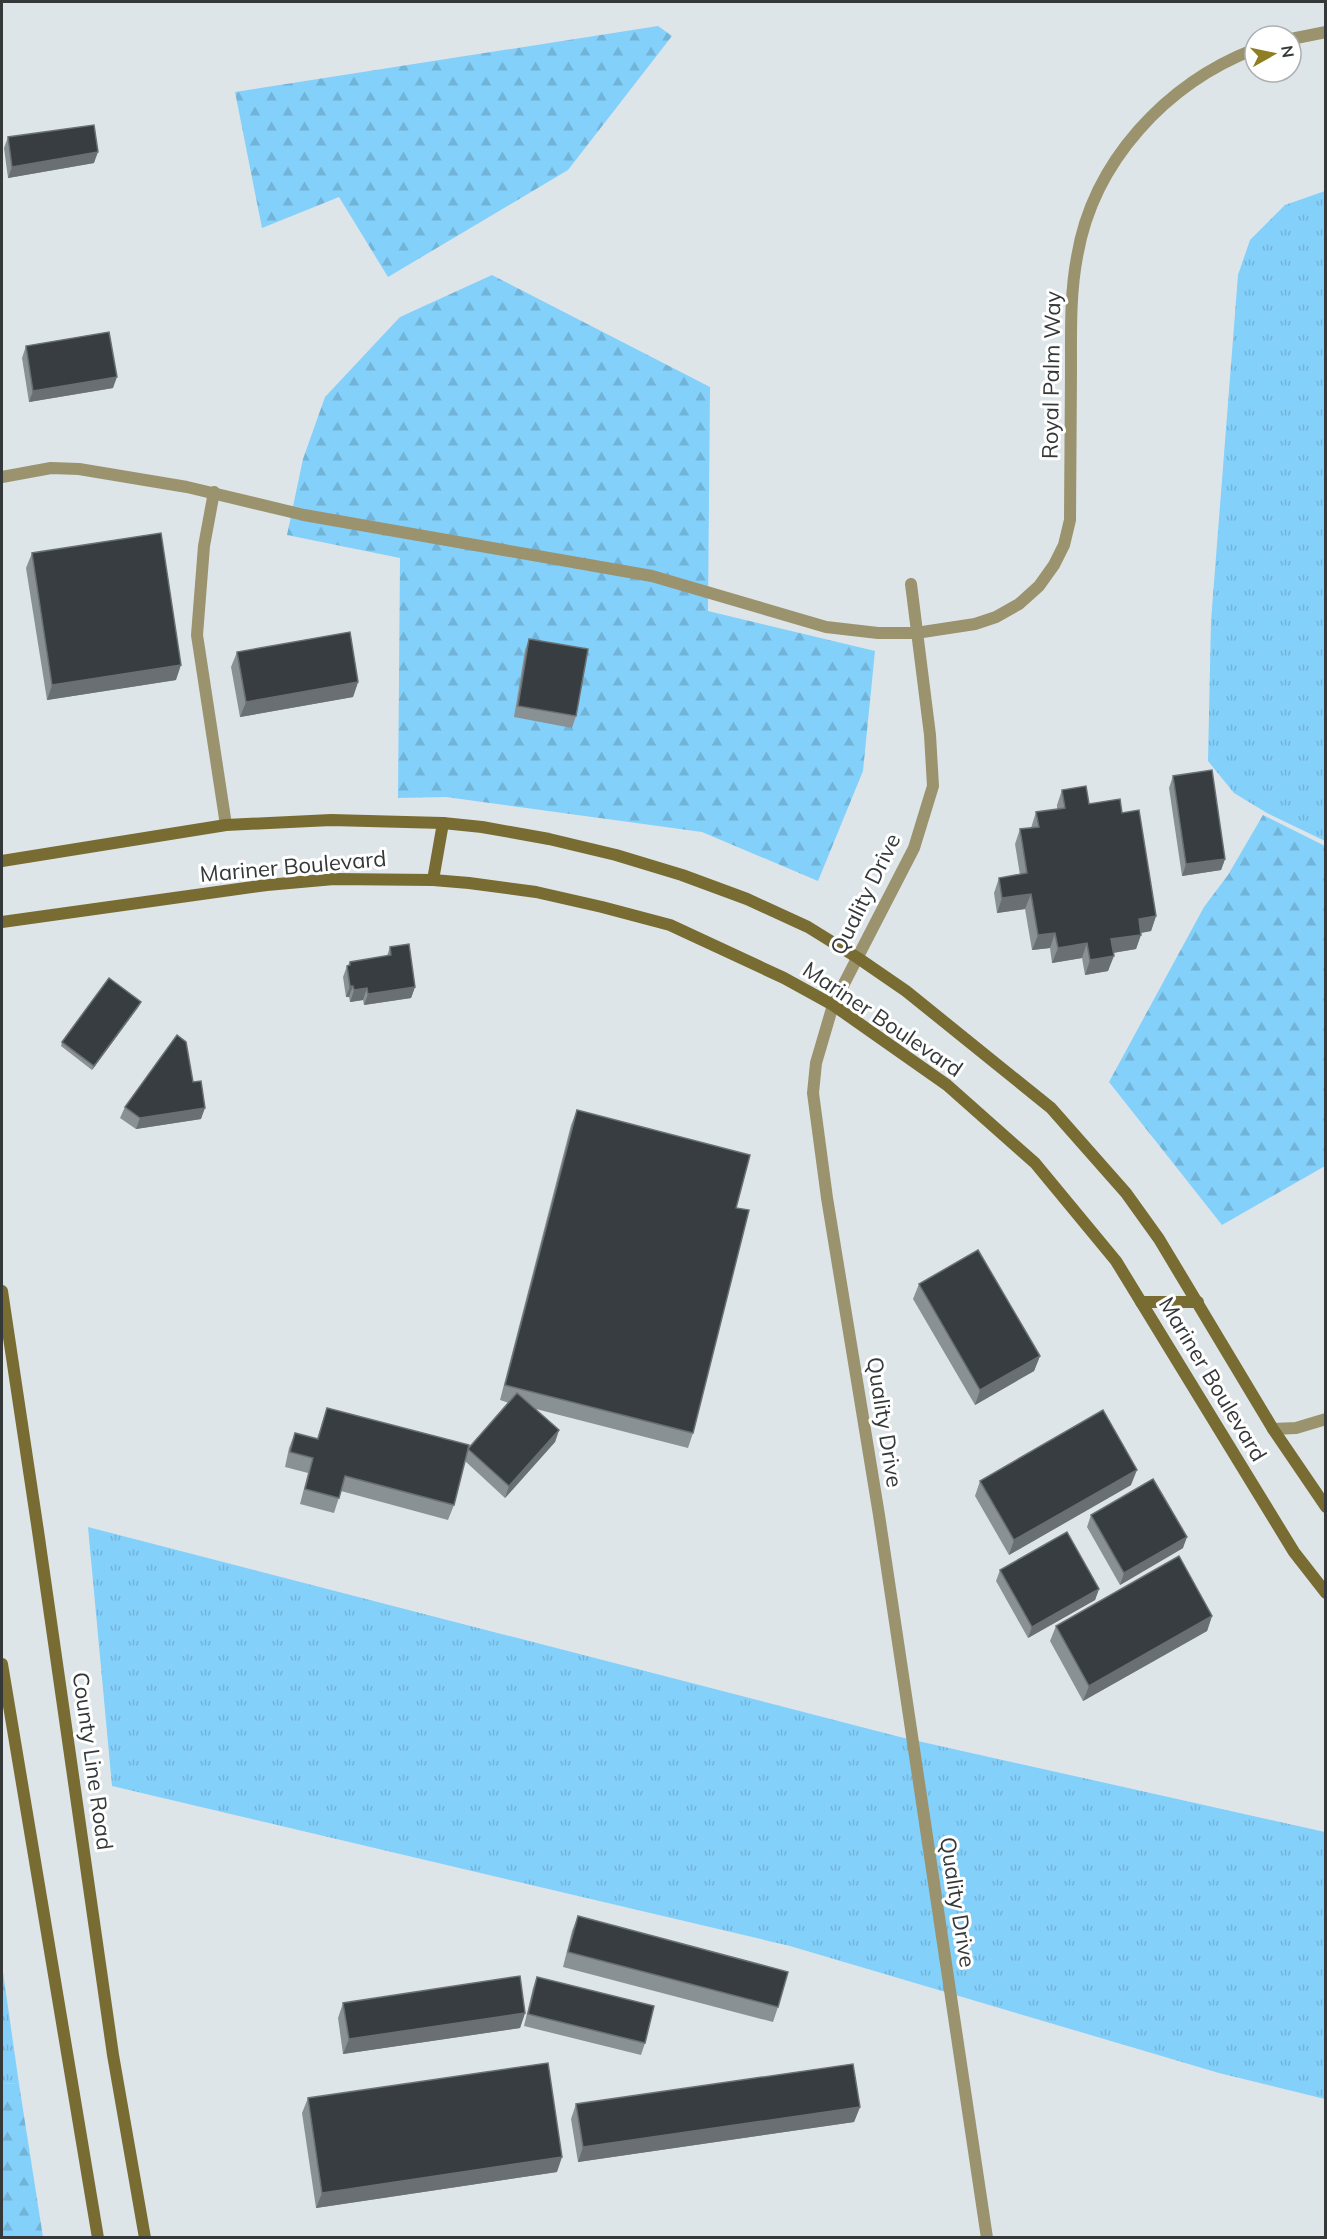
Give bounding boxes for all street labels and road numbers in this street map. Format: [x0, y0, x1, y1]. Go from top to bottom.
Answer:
street label: Royal Palm Way [1036, 290, 1066, 459]
street label: Quality Drive [824, 829, 906, 959]
street label: Mariner Boulevard [199, 844, 387, 888]
street label: Mariner Boulevard [798, 955, 968, 1083]
street label: Mariner Boulevard [1153, 1292, 1273, 1466]
street label: Quality Drive [861, 1355, 909, 1489]
street label: County Line Road [67, 1670, 119, 1852]
street label: Quality Drive [934, 1835, 982, 1969]

